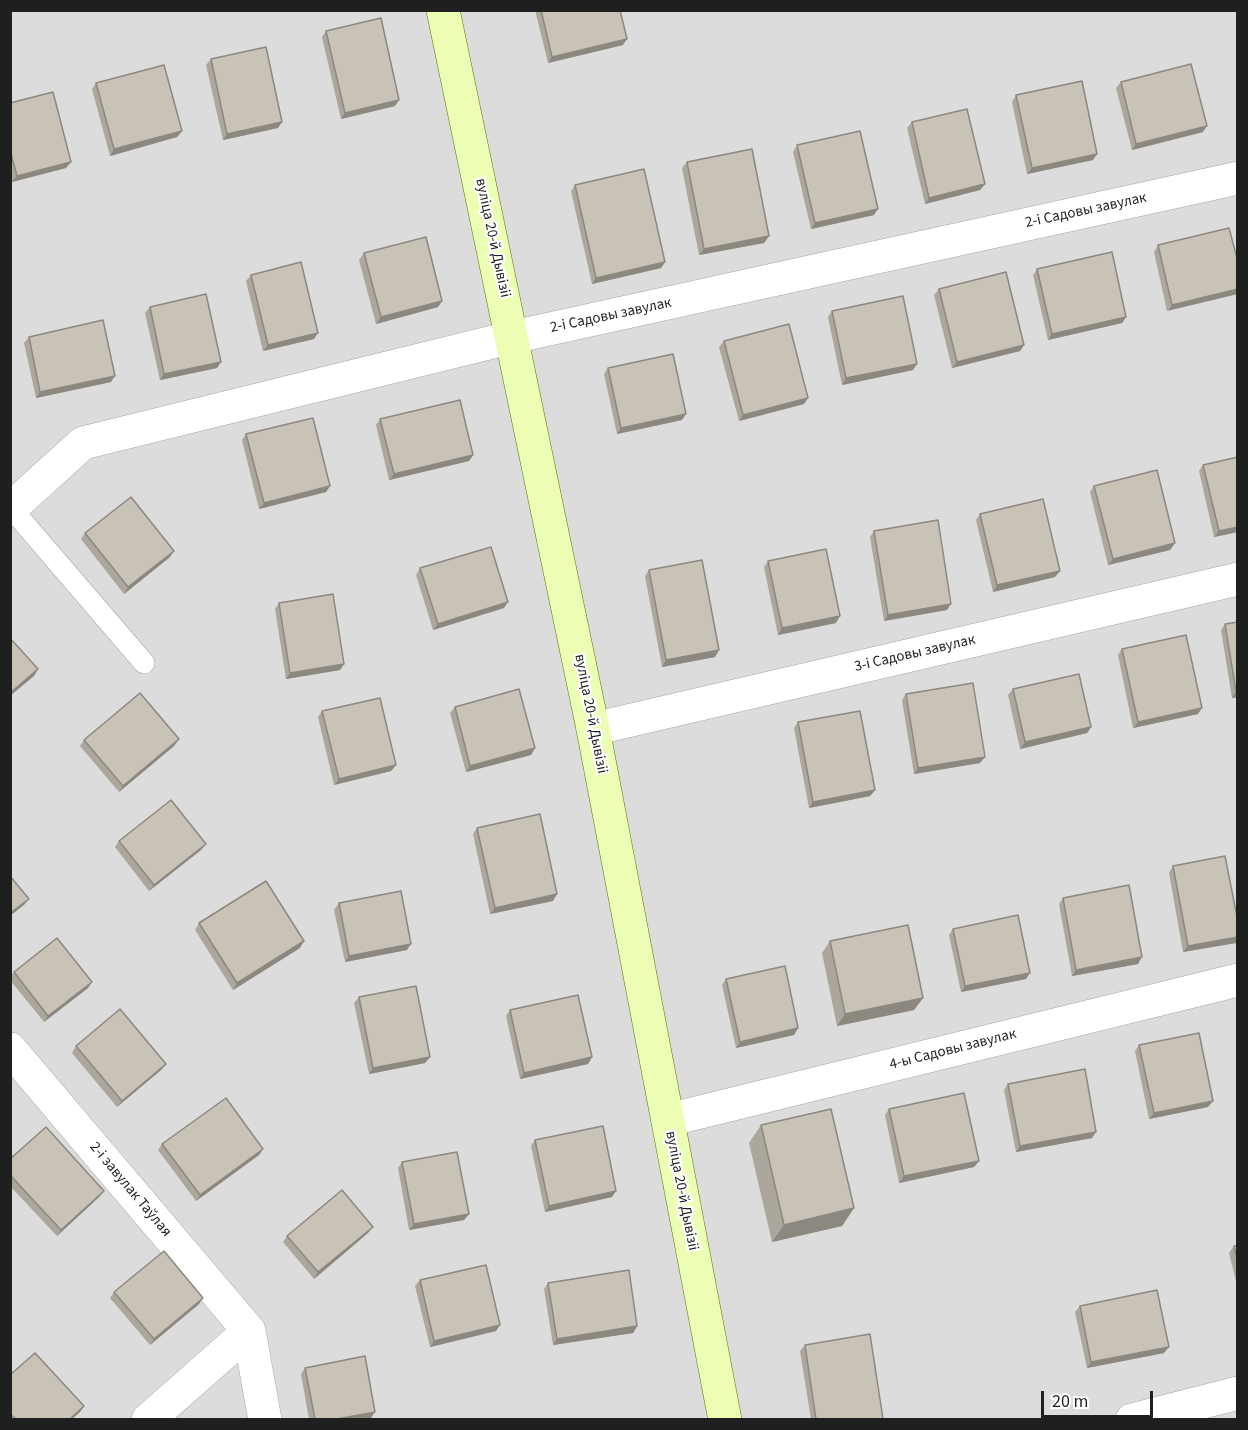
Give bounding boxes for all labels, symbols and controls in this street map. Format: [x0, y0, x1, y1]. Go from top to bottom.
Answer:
street label: вуліца 20-й Дывізіі [471, 177, 513, 299]
street label: 2-і Садовы завулак [1024, 189, 1148, 233]
street label: 2-і Садовы завулак [549, 294, 673, 338]
street label: 3-і Садовы завулак [853, 631, 977, 677]
street label: вуліца 20-й Дывізіі [570, 653, 610, 775]
street label: 4-ы Садовы завулак [888, 1026, 1018, 1074]
street label: вуліца 20-й Дывізіі [661, 1130, 701, 1252]
street label: 2-і завулак Таўлая [85, 1139, 175, 1241]
scale bar [1044, 1379, 1156, 1417]
text: 20 m [1052, 1389, 1088, 1414]

